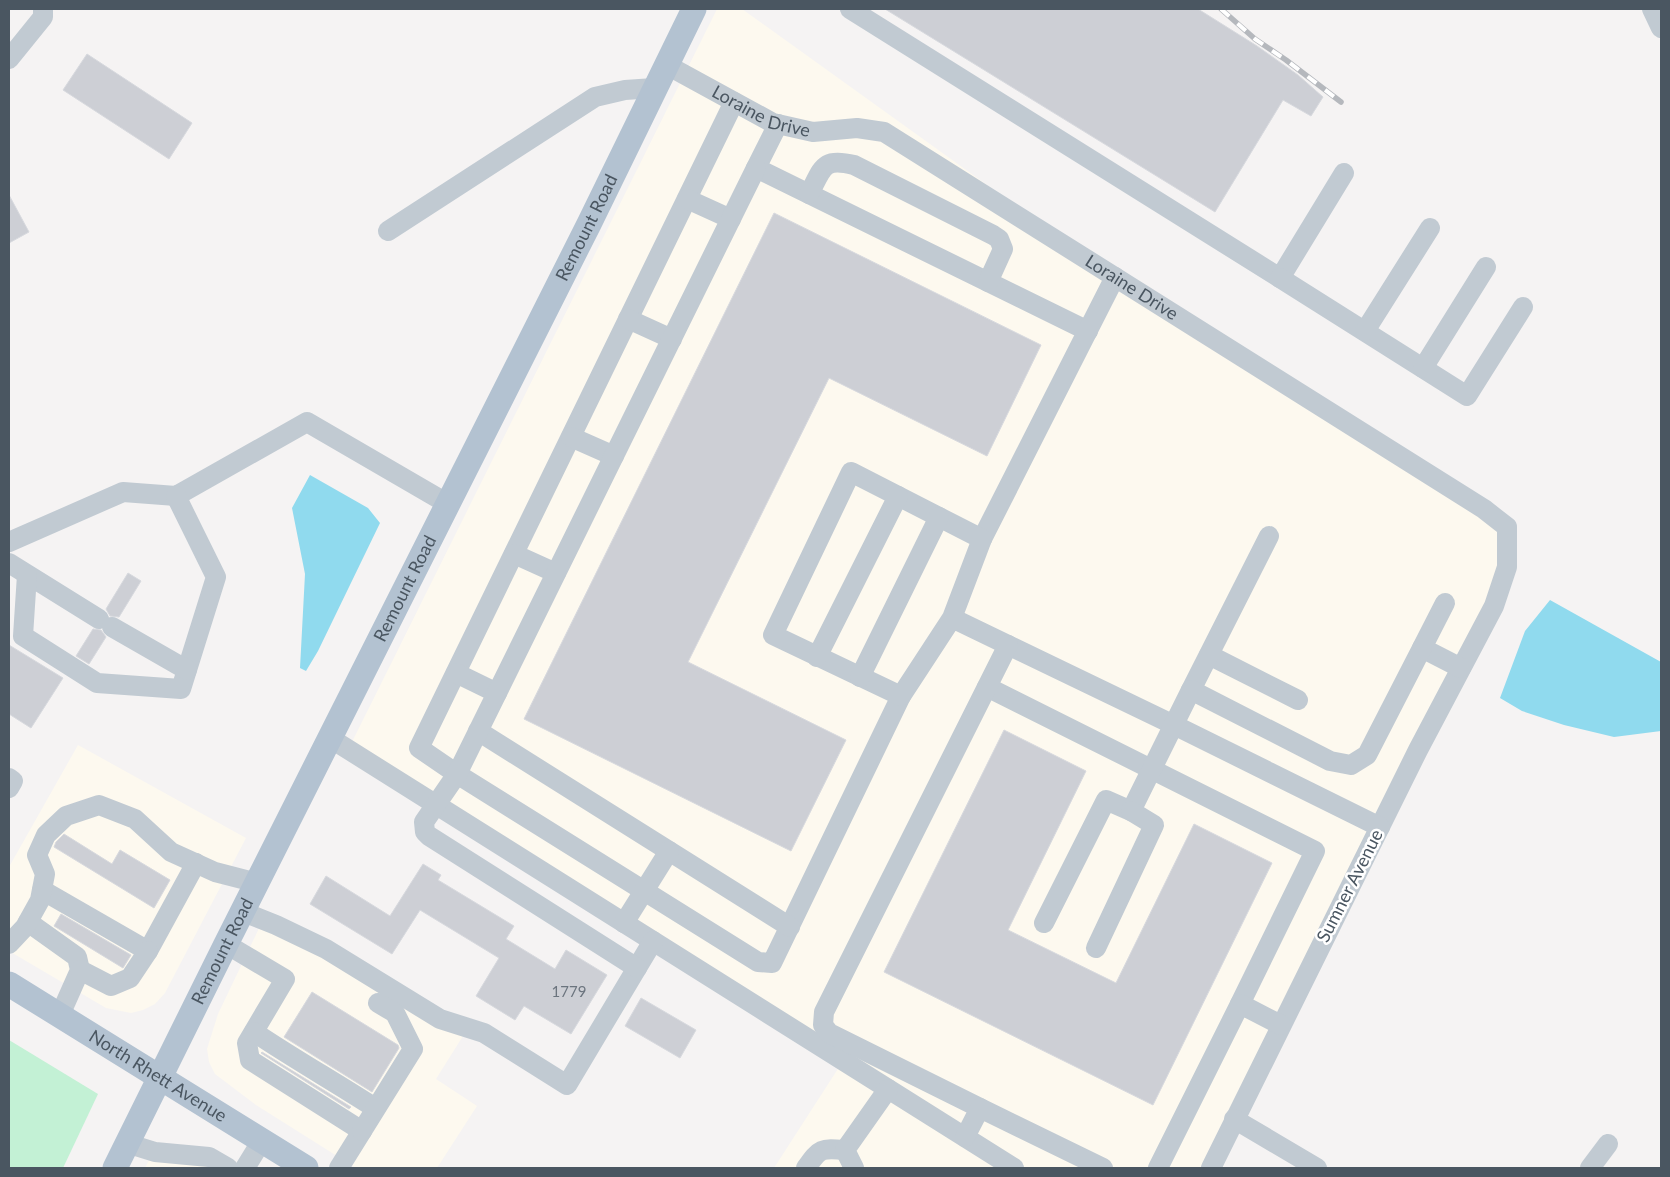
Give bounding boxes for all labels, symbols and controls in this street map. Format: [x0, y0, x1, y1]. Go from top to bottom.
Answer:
street label: Loraine Drive [709, 80, 812, 141]
street label: Remount Road [550, 170, 622, 284]
street label: Loraine Drive [1082, 249, 1183, 324]
street label: Remount Road [368, 531, 440, 645]
street label: Sumner Avenue [1311, 825, 1387, 946]
street label: Remount Road [186, 894, 257, 1008]
house number: 1779 [552, 982, 586, 1000]
street label: North Rhett Avenue [85, 1024, 231, 1126]

